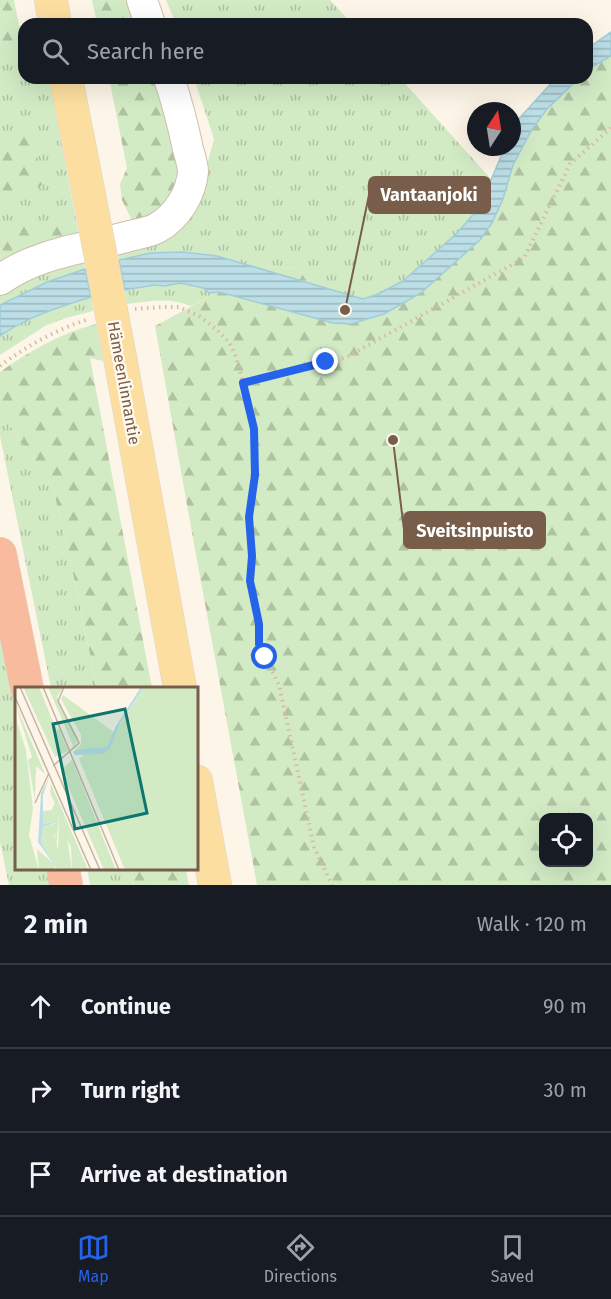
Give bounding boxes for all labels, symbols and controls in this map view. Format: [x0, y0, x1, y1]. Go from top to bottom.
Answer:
search box [18, 18, 593, 84]
icon: search [39, 35, 72, 68]
text: Search here [87, 38, 205, 65]
north arrow [467, 102, 521, 156]
callout: Vantaanjoki [369, 177, 490, 213]
text: Vantaanjoki [379, 184, 478, 206]
street label: Hämeenlinnantie [104, 320, 144, 446]
route end [312, 348, 338, 374]
callout: Sveitsinpuisto [404, 512, 545, 548]
text: Sveitsinpuisto [416, 520, 534, 542]
route start [251, 643, 277, 669]
inset map [15, 687, 198, 870]
map controls [539, 813, 593, 867]
button: locate [539, 813, 593, 867]
text: 2 min [24, 909, 88, 940]
text: Walk · 120 m [477, 912, 587, 936]
icon: ahead [24, 990, 57, 1023]
text: Continue [81, 993, 171, 1020]
text: 90 m [543, 994, 587, 1018]
icon: right [24, 1074, 57, 1107]
text: Turn right [81, 1077, 180, 1104]
text: 30 m [543, 1078, 587, 1102]
icon: arrive [24, 1158, 57, 1191]
text: Arrive at destination [81, 1161, 288, 1188]
tab: Map [77, 1231, 110, 1286]
tab: Directions [264, 1231, 337, 1286]
tab: Saved [491, 1231, 534, 1286]

